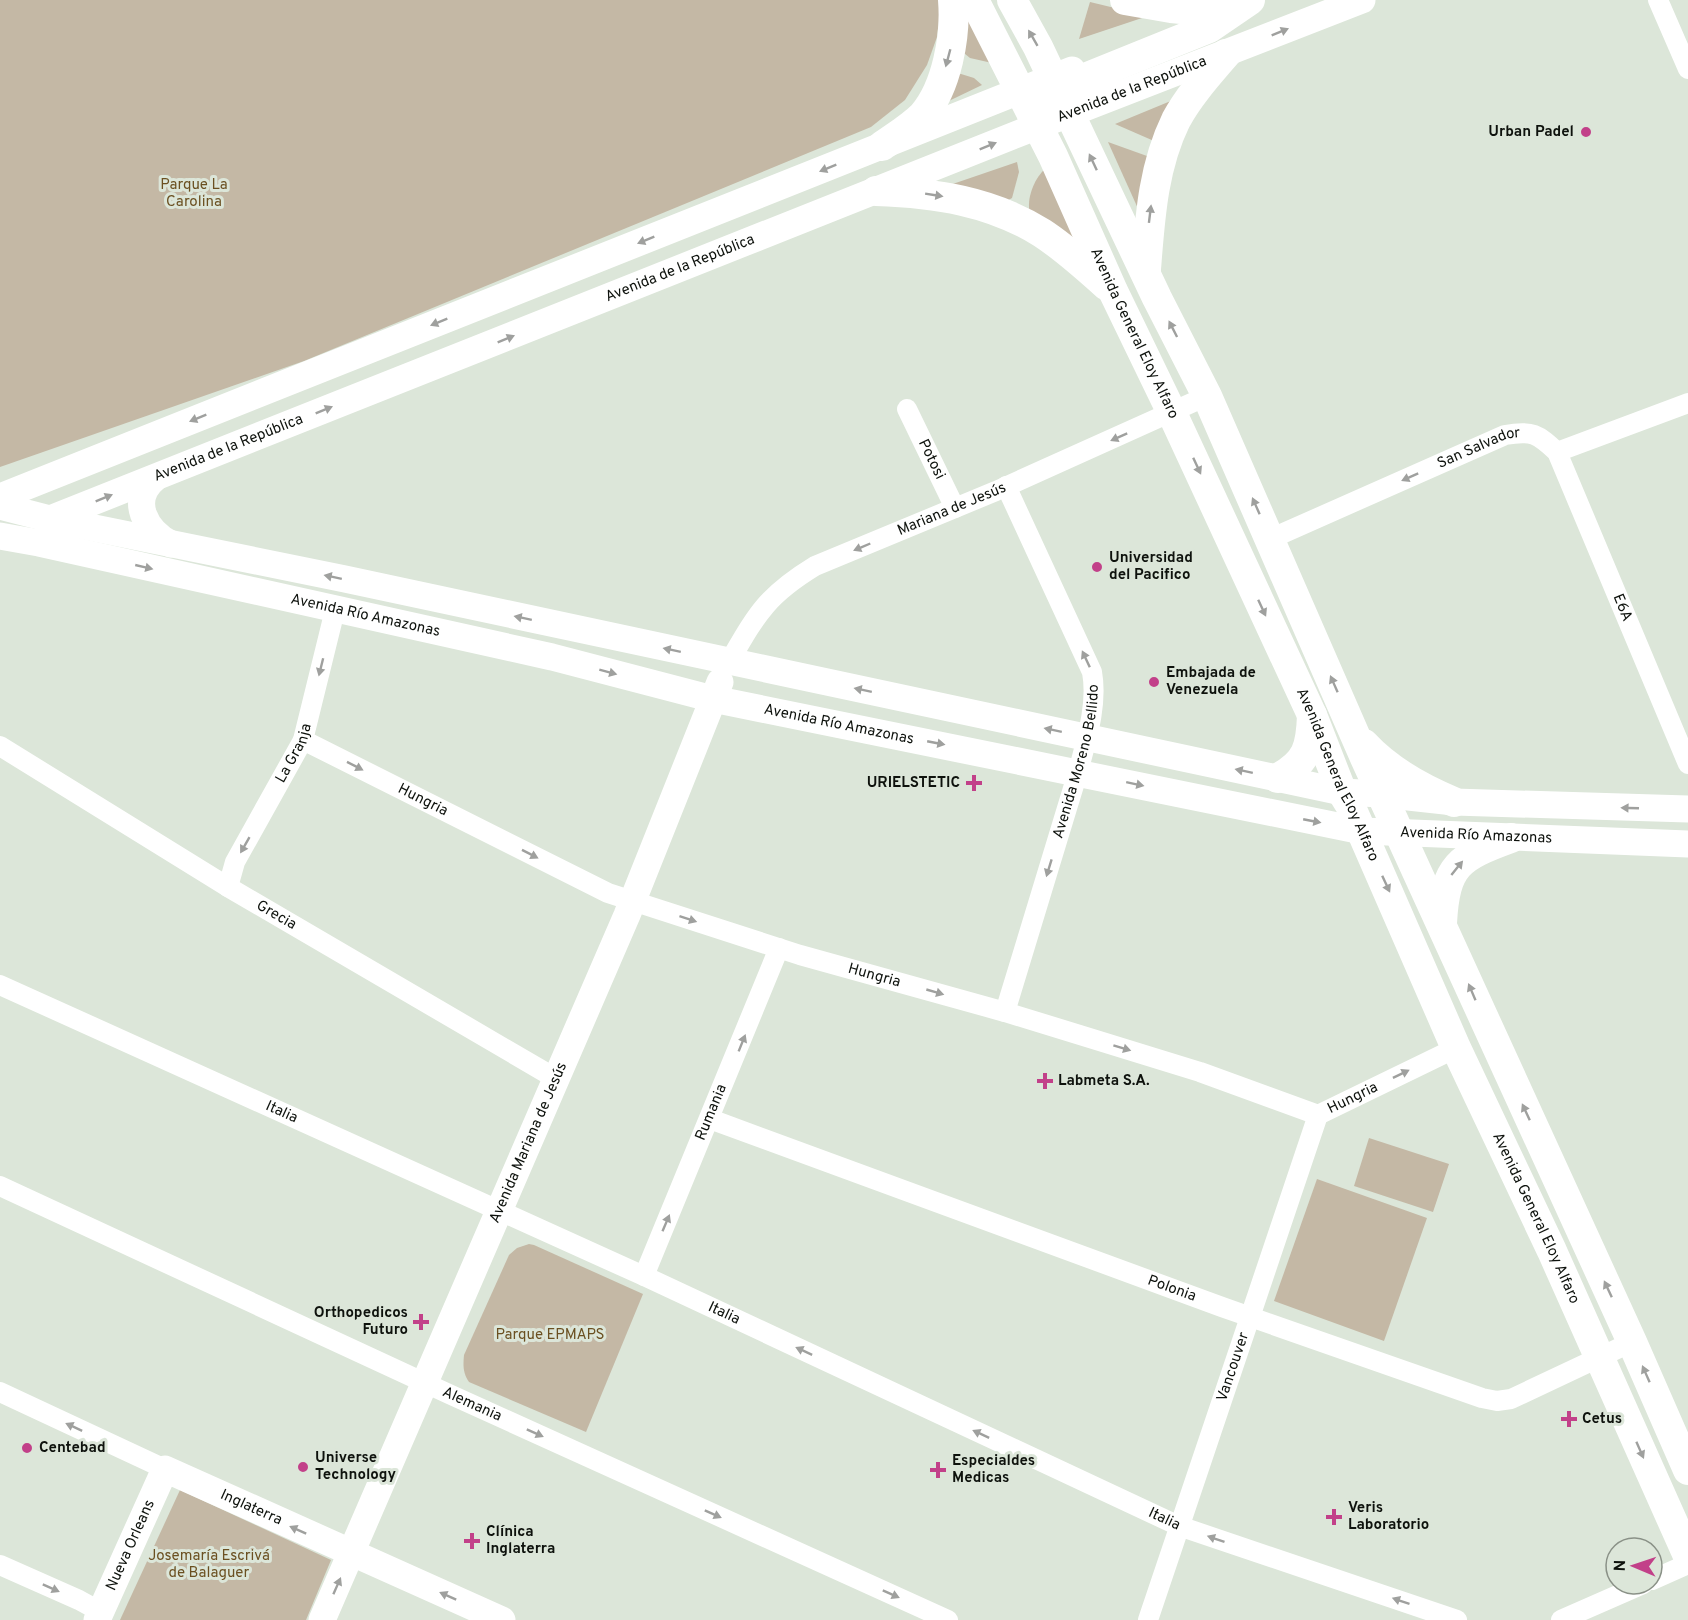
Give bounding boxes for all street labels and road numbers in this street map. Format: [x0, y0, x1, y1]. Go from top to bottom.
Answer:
street label: Avenida de la República [1054, 52, 1209, 127]
street label: Avenida de la República [603, 230, 757, 307]
street label: Avenida General Eloy Alfaro [1086, 245, 1183, 422]
street label: Avenida de la República [151, 410, 306, 486]
street label: San Salvador [1434, 424, 1521, 473]
street label: Potosi [914, 436, 949, 483]
street label: Mariana de Jesús [895, 478, 1009, 540]
street label: Avenida Río Amazonas [289, 590, 442, 641]
street label: E6A [1608, 591, 1637, 624]
street label: Avenida Moreno Bellido [1049, 684, 1103, 841]
street label: Avenida General Eloy Alfaro [1291, 685, 1383, 864]
street label: Avenida Río Amazonas [762, 700, 916, 749]
street label: La Granja [271, 722, 316, 786]
street label: Hungria [394, 780, 451, 821]
street label: Avenida Río Amazonas [1399, 823, 1553, 848]
street label: Grecia [253, 896, 300, 934]
street label: Hungria [846, 959, 903, 992]
street label: Avenida Mariana de Jesús [485, 1059, 572, 1226]
street label: Hungria [1324, 1078, 1381, 1118]
street label: Rumania [691, 1081, 731, 1143]
street label: Italia [262, 1097, 301, 1128]
street label: Avenida General Eloy Alfaro [1488, 1129, 1584, 1307]
street label: Polonia [1145, 1271, 1199, 1306]
street label: Italia [705, 1298, 743, 1329]
street label: Vancouver [1213, 1330, 1254, 1404]
street label: Alemania [439, 1383, 505, 1426]
street label: Inglaterra [217, 1485, 285, 1530]
street label: Nueva Orleans [102, 1497, 159, 1594]
street label: Italia [1145, 1503, 1183, 1535]

